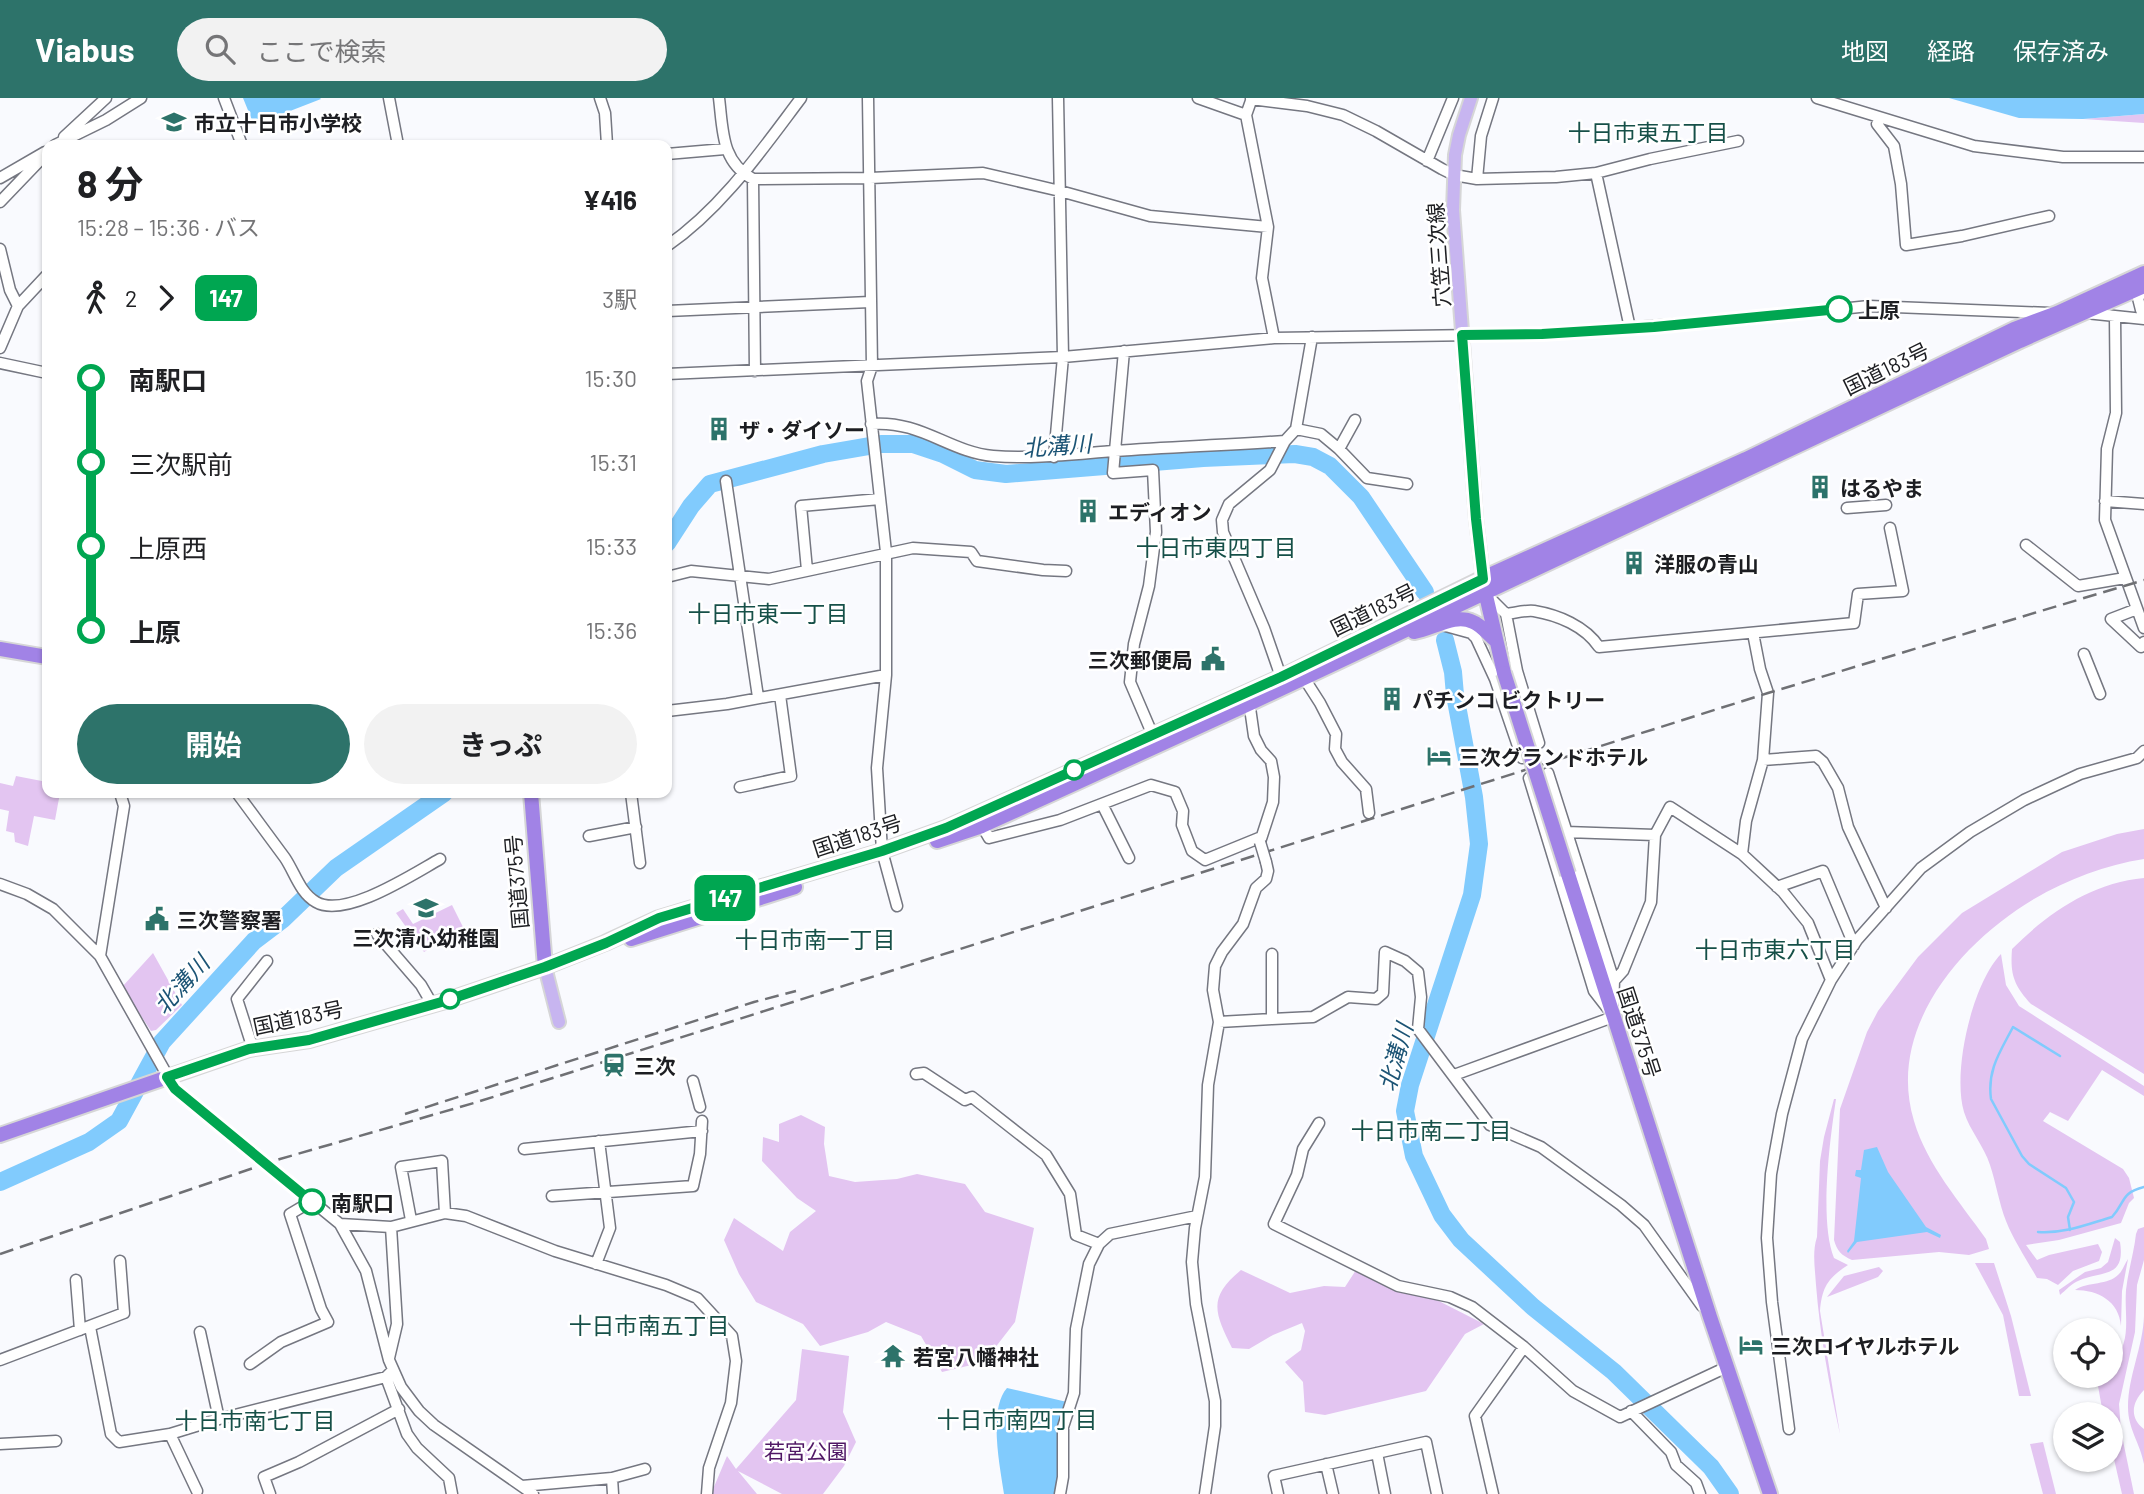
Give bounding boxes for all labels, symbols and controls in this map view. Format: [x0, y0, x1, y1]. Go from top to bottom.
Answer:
search box [177, 18, 667, 81]
text: Viabus [35, 29, 135, 69]
icon: search [201, 30, 239, 68]
text: ここで検索 [257, 35, 387, 66]
text: 地図 [1841, 36, 1889, 65]
text: 経路 [1927, 36, 1975, 65]
text: 保存済み [2013, 36, 2109, 65]
school or university icon: 市立十日市小学校 [160, 108, 188, 136]
place label: 市立十日市小学校 [194, 110, 362, 135]
district label: 十日市東五丁目 [1568, 118, 1729, 146]
text: 8 分 [77, 160, 143, 206]
text: ¥416 [583, 184, 637, 215]
street label: 穴笠三次線 [1422, 202, 1454, 308]
text: 15:28 – 15:36 · バス [77, 213, 260, 241]
icon: walk [77, 279, 115, 317]
icon: forward [147, 279, 185, 317]
text: 147 [209, 283, 243, 312]
text: 2 [125, 284, 137, 312]
text: 3駅 [602, 285, 637, 313]
marker: 上原 [1826, 296, 1852, 322]
place label: 上原 [1858, 297, 1900, 322]
street label: 国道183号 [1839, 337, 1933, 399]
text: 南駅口 [129, 364, 207, 395]
text: 15:30 [584, 364, 637, 392]
building icon: ザ・ダイソー [705, 415, 733, 443]
place label: ザ・ダイソー [739, 417, 865, 442]
water label: 北溝川 [1022, 428, 1095, 461]
text: 三次駅前 [129, 448, 233, 479]
text: 15:31 [590, 448, 637, 476]
building icon: はるやま [1806, 473, 1834, 501]
place label: はるやま [1840, 475, 1924, 500]
building icon: エディオン [1074, 497, 1102, 525]
place label: エディオン [1108, 499, 1212, 524]
text: 上原西 [129, 532, 207, 563]
text: 15:33 [586, 532, 637, 560]
district label: 十日市東四丁目 [1136, 533, 1297, 561]
building icon: 洋服の青山 [1620, 549, 1648, 577]
place label: 洋服の青山 [1654, 551, 1759, 576]
street label: 国道183号 [1326, 578, 1420, 640]
district label: 十日市東一丁目 [688, 599, 849, 627]
text: 上原 [129, 616, 181, 647]
text: 15:36 [586, 616, 637, 644]
public building icon: 三次郵便局 [1199, 645, 1227, 673]
place label: 三次郵便局 [1088, 647, 1193, 672]
building icon: パチンコ ビクトリー [1378, 685, 1406, 713]
place label: パチンコ ビクトリー [1412, 687, 1605, 712]
button: 開始 [77, 704, 350, 784]
button: きっぷ [364, 704, 637, 784]
hotel icon: 三次グランドホテル [1425, 742, 1453, 770]
place label: 三次グランドホテル [1459, 744, 1648, 769]
unlabelled marker [1064, 760, 1084, 780]
street label: 国道183号 [809, 809, 905, 861]
street label: 国道375号 [499, 834, 533, 930]
line badge: 147 [685, 875, 765, 921]
text: 147 [708, 883, 742, 912]
school or university icon: 三次清心幼稚園 [412, 894, 440, 922]
public building icon: 三次警察署 [143, 905, 171, 933]
place label: 三次警察署 [177, 907, 282, 932]
place label: 三次清心幼稚園 [353, 925, 500, 950]
district label: 十日市南一丁目 [735, 925, 896, 953]
district label: 十日市東六丁目 [1695, 935, 1856, 963]
water label: 北溝川 [148, 947, 216, 1019]
street label: 国道375号 [1614, 983, 1666, 1081]
unlabelled marker [440, 989, 460, 1009]
street label: 国道183号 [250, 995, 346, 1039]
water label: 北溝川 [1372, 1017, 1419, 1094]
station icon: 三次 [600, 1051, 628, 1079]
place label: 三次 [634, 1053, 676, 1078]
district label: 十日市南二丁目 [1351, 1116, 1512, 1144]
marker: 南駅口 [299, 1189, 325, 1215]
place label: 南駅口 [331, 1190, 394, 1215]
district label: 十日市南五丁目 [569, 1311, 730, 1339]
map controls [2053, 1318, 2123, 1472]
button: locate [2053, 1318, 2123, 1388]
hotel icon: 三次ロイヤルホテル [1737, 1331, 1765, 1359]
place label: 三次ロイヤルホテル [1771, 1333, 1959, 1358]
temple icon: 若宮八幡神社 [879, 1342, 907, 1370]
place label: 若宮八幡神社 [913, 1344, 1039, 1369]
button: layers [2053, 1402, 2123, 1472]
district label: 十日市南四丁目 [937, 1405, 1098, 1433]
district label: 十日市南七丁目 [175, 1406, 336, 1434]
park label: 若宮公園 [764, 1438, 848, 1463]

